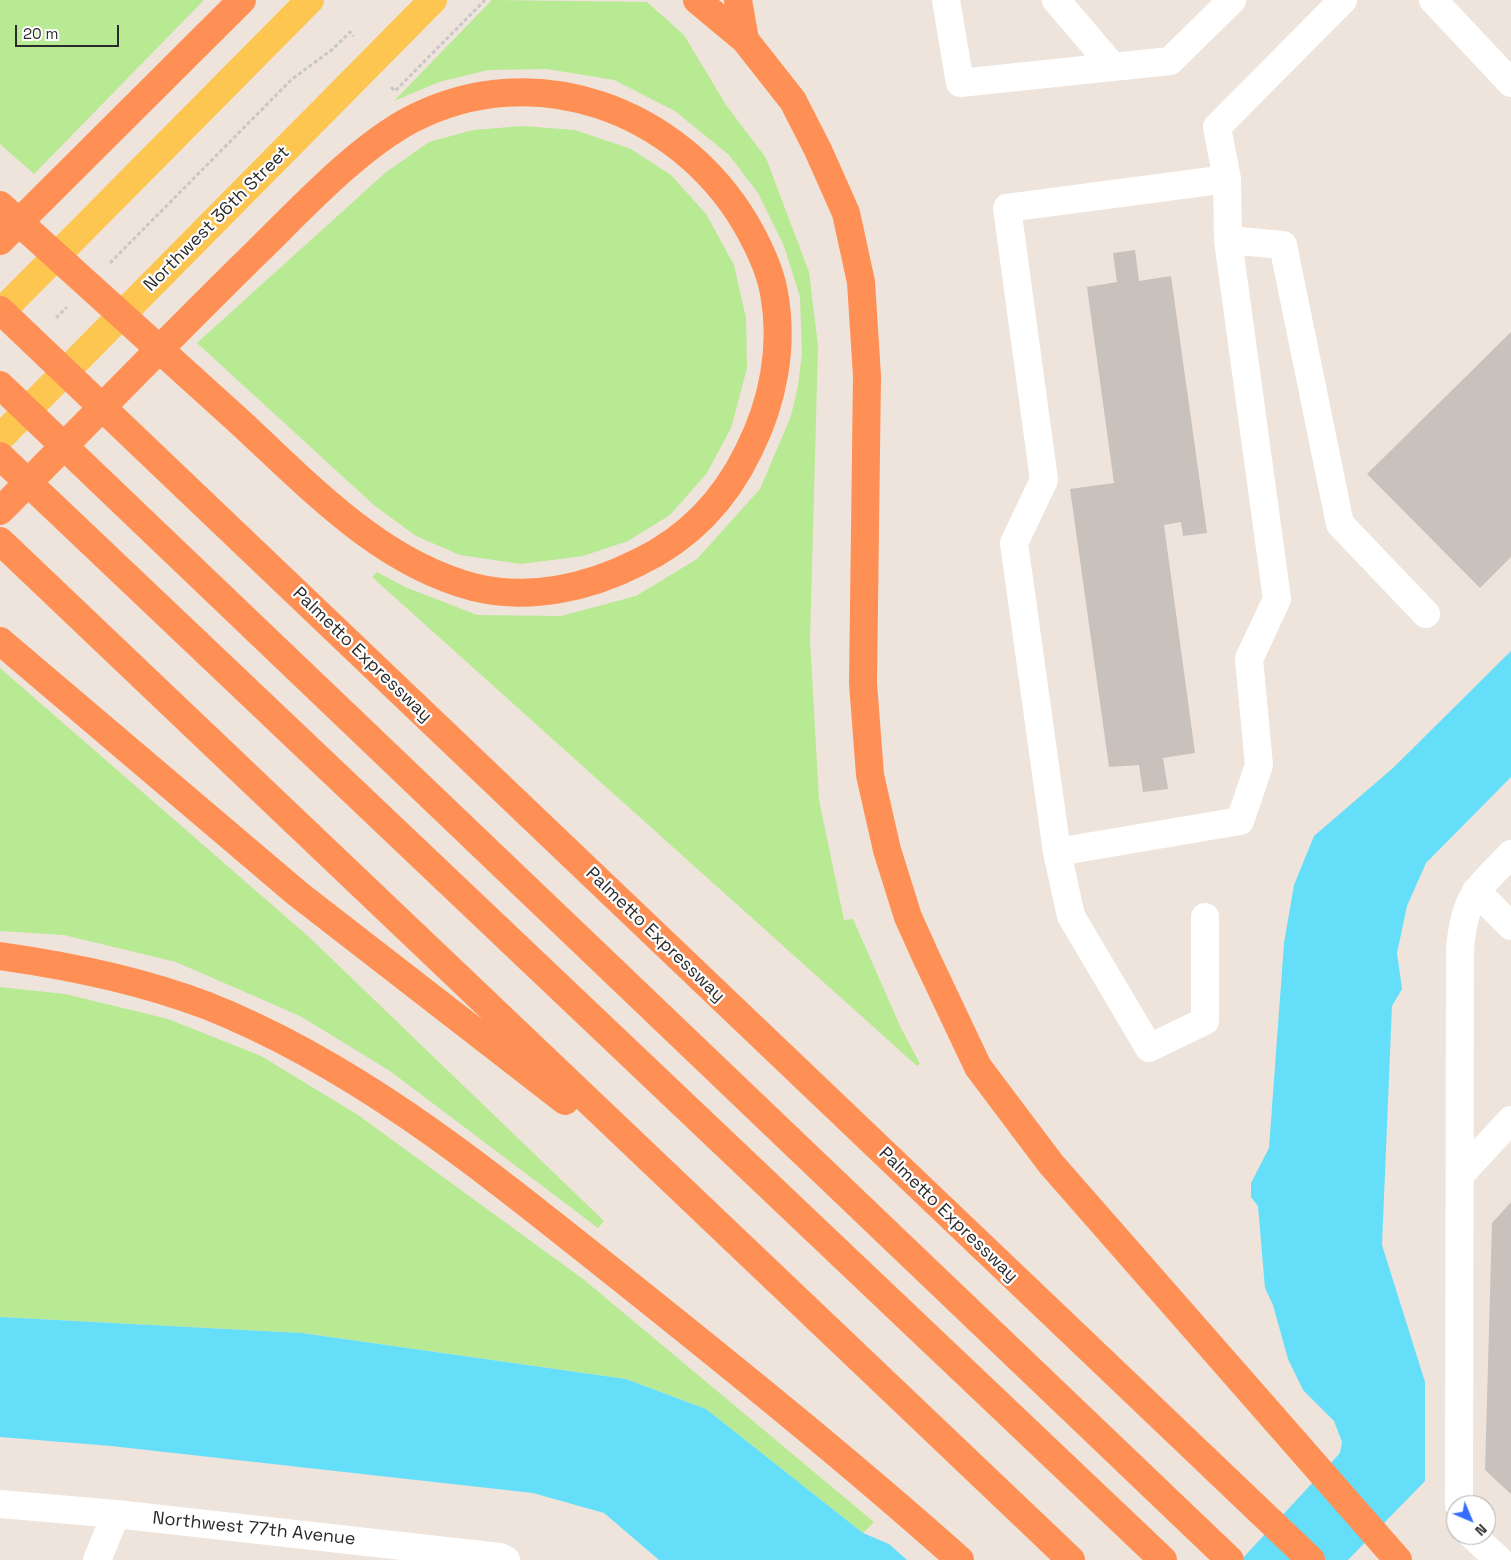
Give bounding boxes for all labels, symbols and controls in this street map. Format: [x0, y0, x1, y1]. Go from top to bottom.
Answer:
scale bar [18, 15, 121, 47]
text: 20 m [23, 24, 58, 43]
street label: Northwest 36th Street [140, 142, 294, 296]
street label: Palmetto Expressway [288, 583, 436, 727]
street label: Palmetto Expressway [581, 863, 729, 1007]
street label: Palmetto Expressway [874, 1143, 1022, 1287]
north arrow [1446, 1495, 1496, 1545]
street label: Northwest 77th Avenue [151, 1508, 357, 1550]
text: N [1471, 1520, 1491, 1540]

